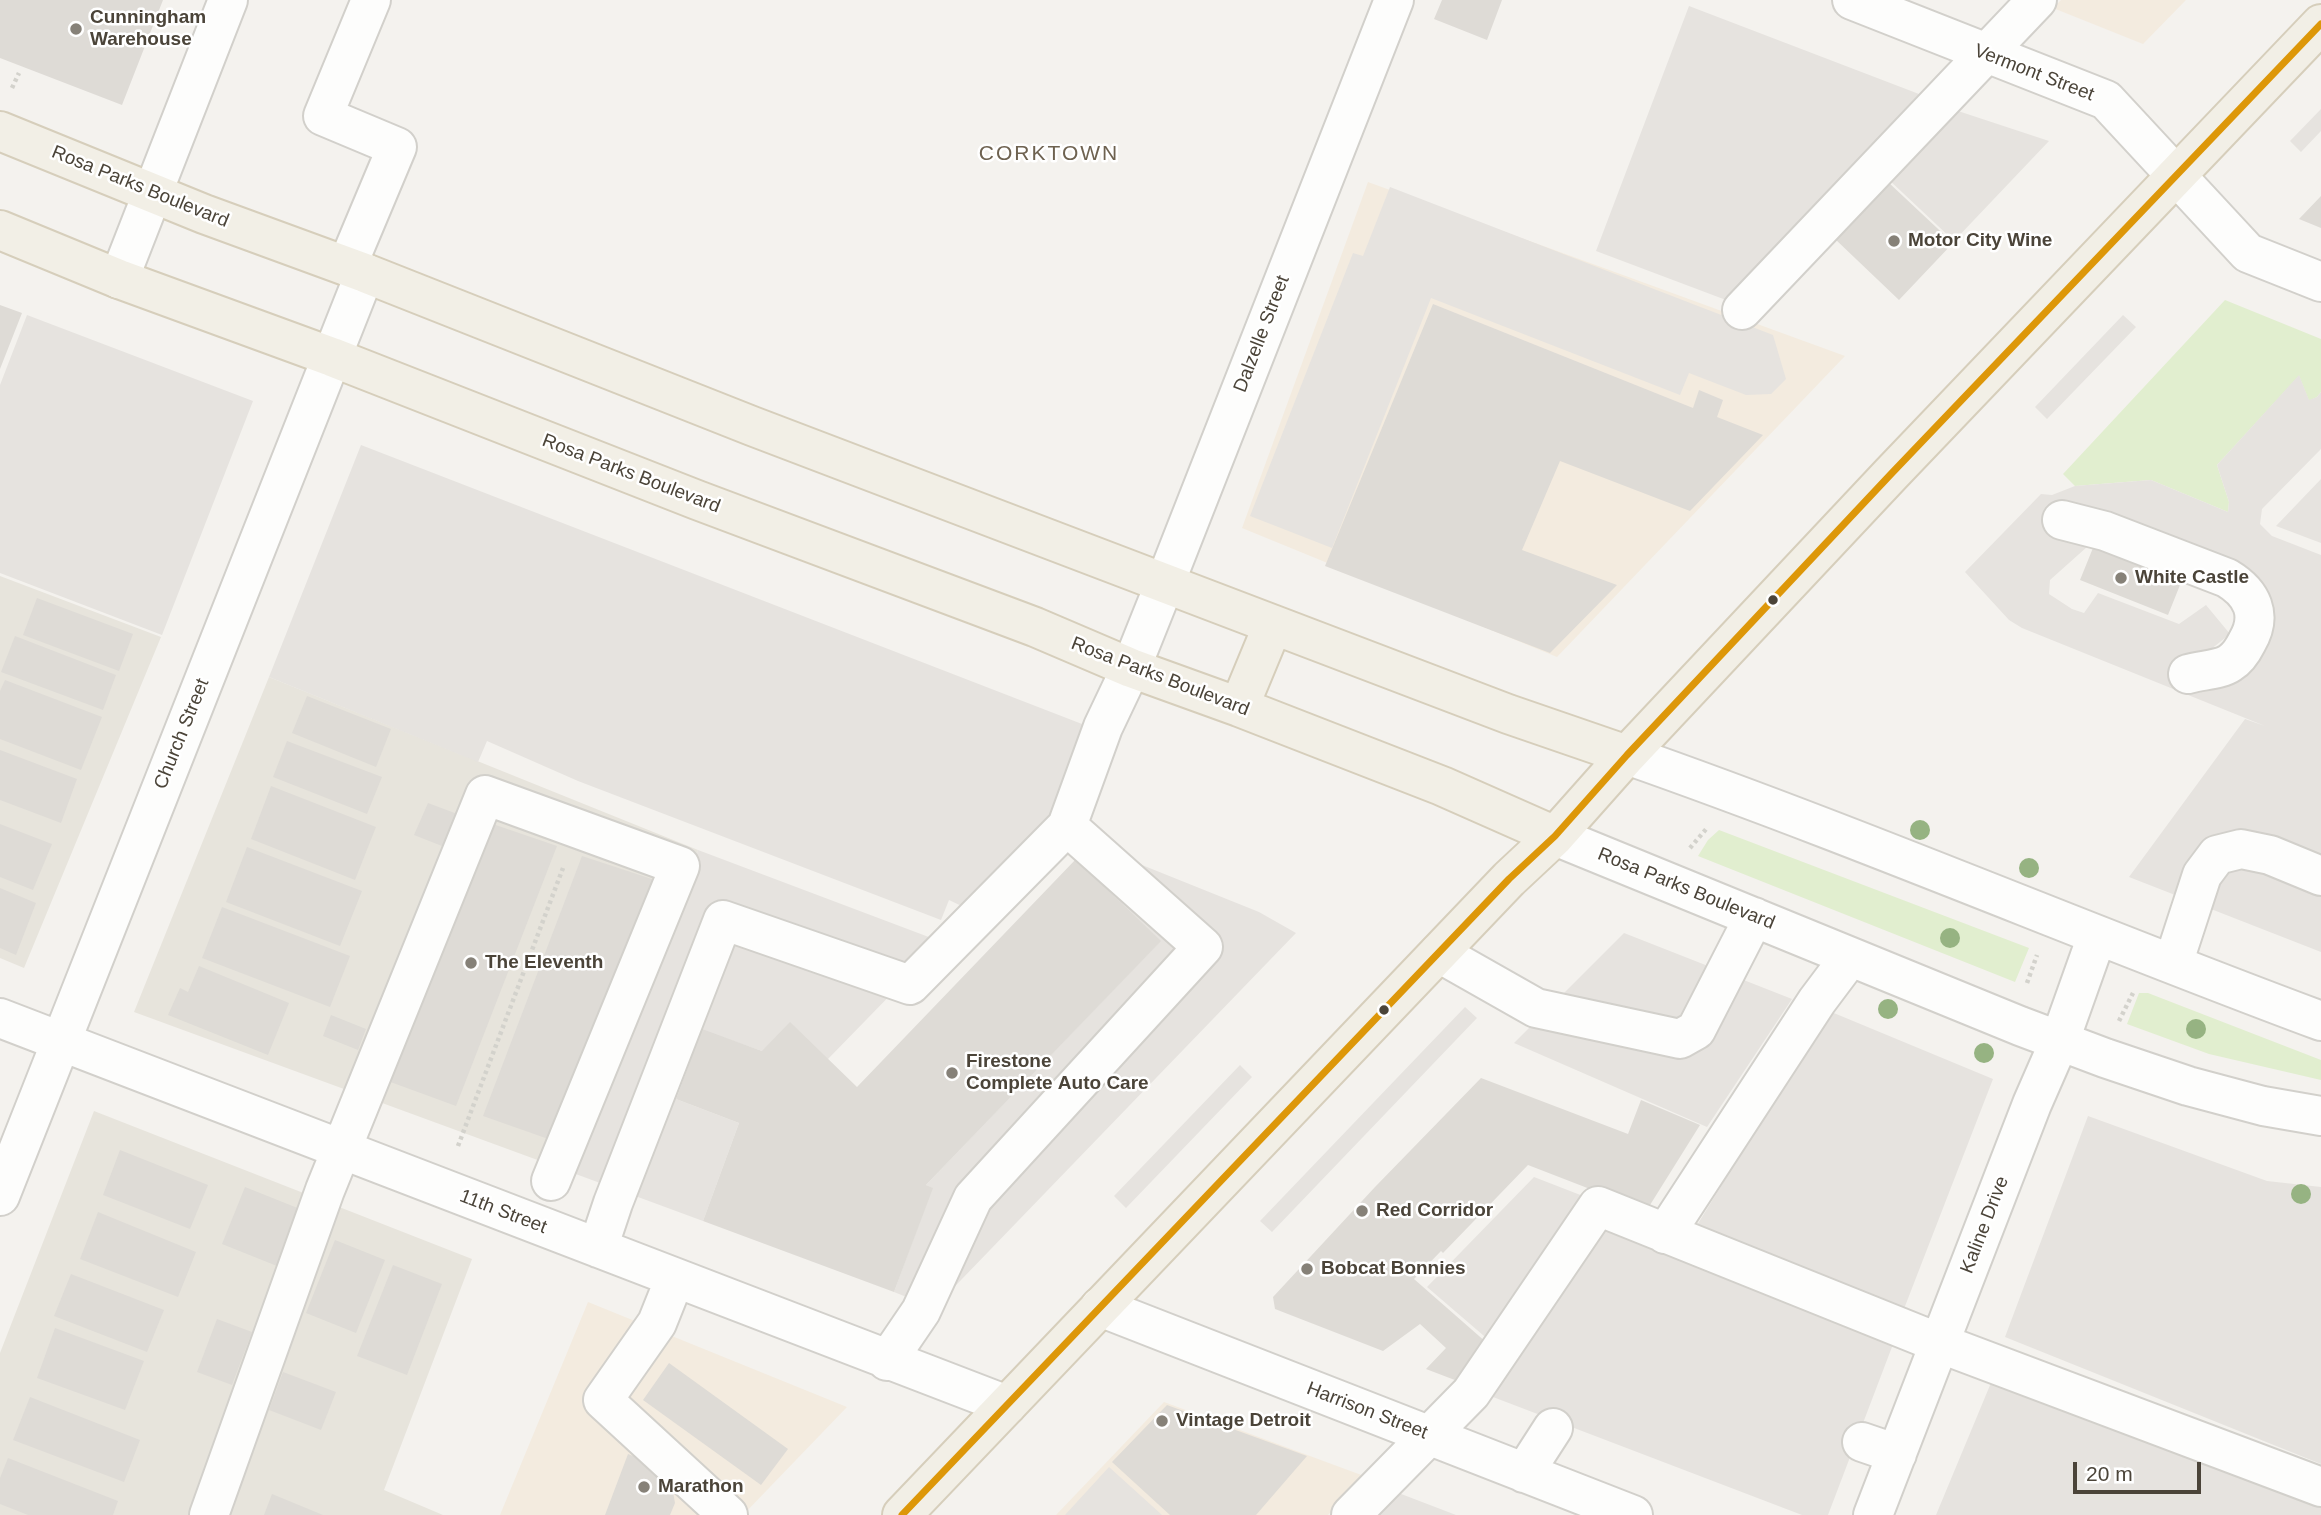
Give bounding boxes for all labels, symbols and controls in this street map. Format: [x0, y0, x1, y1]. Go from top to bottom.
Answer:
place label: Cunningham Warehouse [90, 7, 206, 51]
marker: Cunningham Warehouse [68, 21, 84, 37]
street label: Vermont Street [1971, 40, 2097, 106]
street label: Rosa Parks Boulevard [48, 141, 232, 233]
district label: CORKTOWN [980, 141, 1118, 167]
place label: Motor City Wine [1908, 230, 2052, 252]
marker: Motor City Wine [1886, 233, 1902, 249]
street label: Dalzelle Street [1229, 272, 1295, 396]
street label: Rosa Parks Boulevard [539, 429, 723, 519]
place label: White Castle [2135, 567, 2249, 589]
marker: White Castle [2113, 570, 2129, 586]
unlabelled marker [1766, 593, 1780, 607]
street label: Rosa Parks Boulevard [1068, 632, 1252, 722]
street label: Church Street [149, 675, 215, 793]
street label: Rosa Parks Boulevard [1594, 843, 1778, 935]
place label: The Eleventh [485, 952, 603, 974]
marker: The Eleventh [463, 955, 479, 971]
unlabelled marker [1377, 1003, 1391, 1017]
place label: Firestone Complete Auto Care [966, 1051, 1149, 1095]
marker: Firestone Complete Auto Care [944, 1065, 960, 1081]
street label: Kaline Drive [1956, 1173, 2014, 1277]
street label: 11th Street [456, 1185, 550, 1239]
place label: Red Corridor [1376, 1200, 1493, 1222]
marker: Red Corridor [1354, 1203, 1370, 1219]
place label: Bobcat Bonnies [1321, 1258, 1466, 1280]
marker: Bobcat Bonnies [1299, 1261, 1315, 1277]
street label: Harrison Street [1303, 1377, 1431, 1445]
place label: Vintage Detroit [1176, 1410, 1311, 1432]
marker: Vintage Detroit [1154, 1413, 1170, 1429]
scale bar [2076, 1448, 2204, 1492]
text: 20 m [2086, 1462, 2133, 1485]
place label: Marathon [658, 1476, 744, 1498]
marker: Marathon [636, 1479, 652, 1495]

